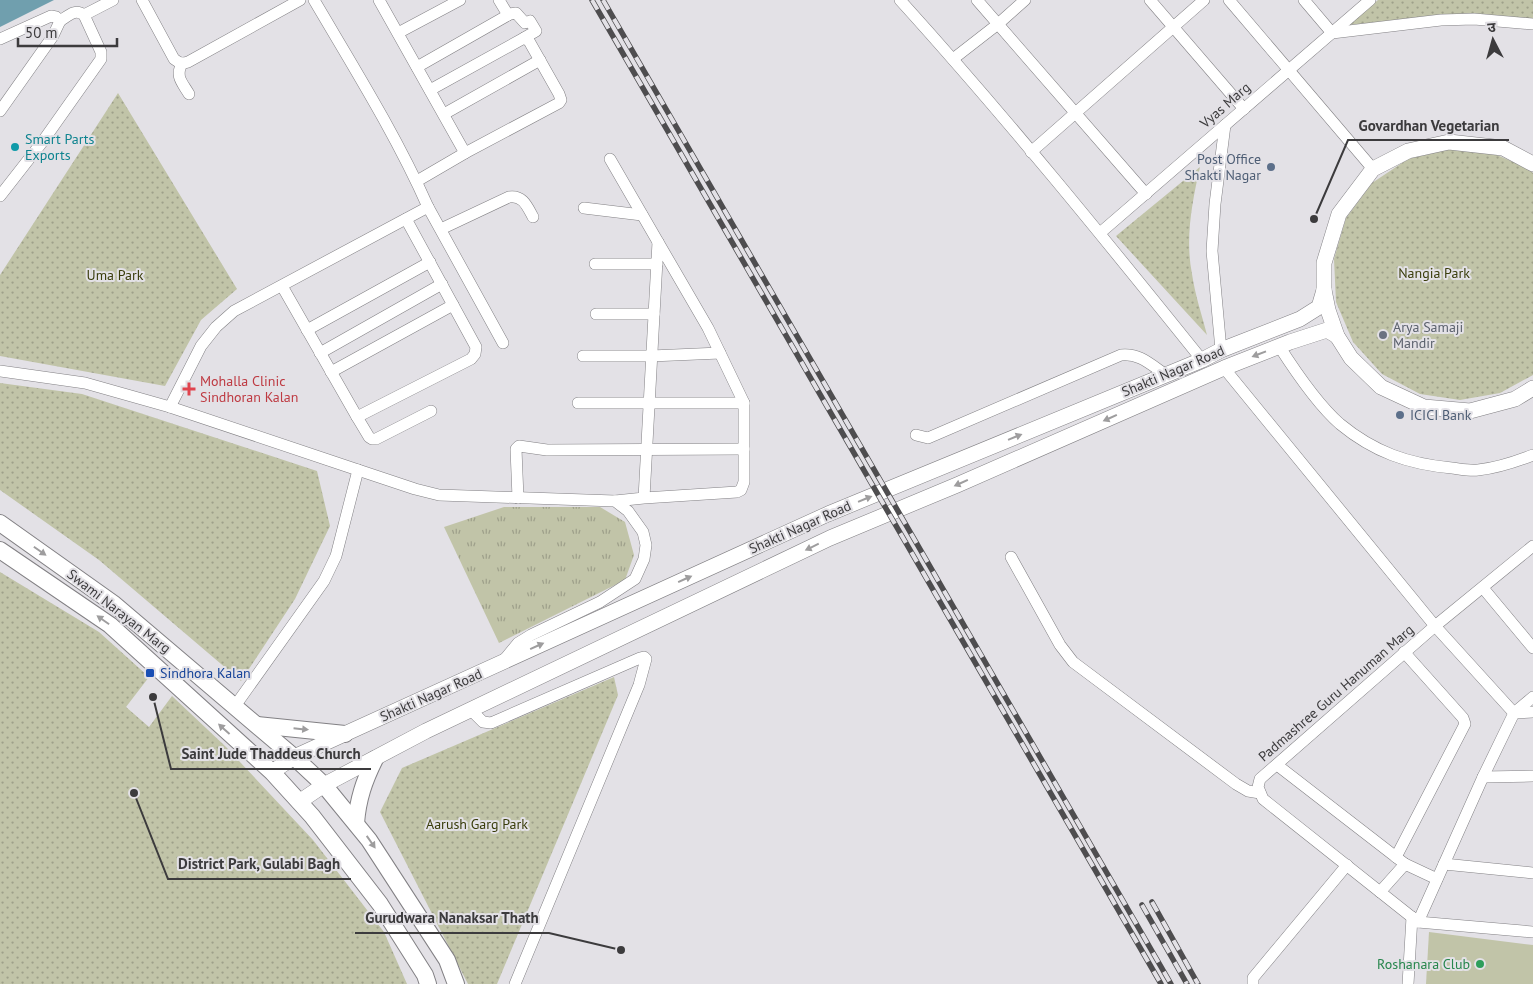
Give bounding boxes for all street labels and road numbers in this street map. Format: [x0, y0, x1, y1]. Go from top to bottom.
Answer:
street label: Vyas Marg [1195, 78, 1254, 132]
street label: Shakti Nagar Road [1119, 341, 1227, 401]
street label: Shakti Nagar Road [746, 496, 854, 558]
street label: Swami Narayan Marg [64, 565, 174, 657]
street label: Padmashree Guru Hanuman Marg [1255, 621, 1417, 765]
street label: Shakti Nagar Road [377, 664, 485, 726]

